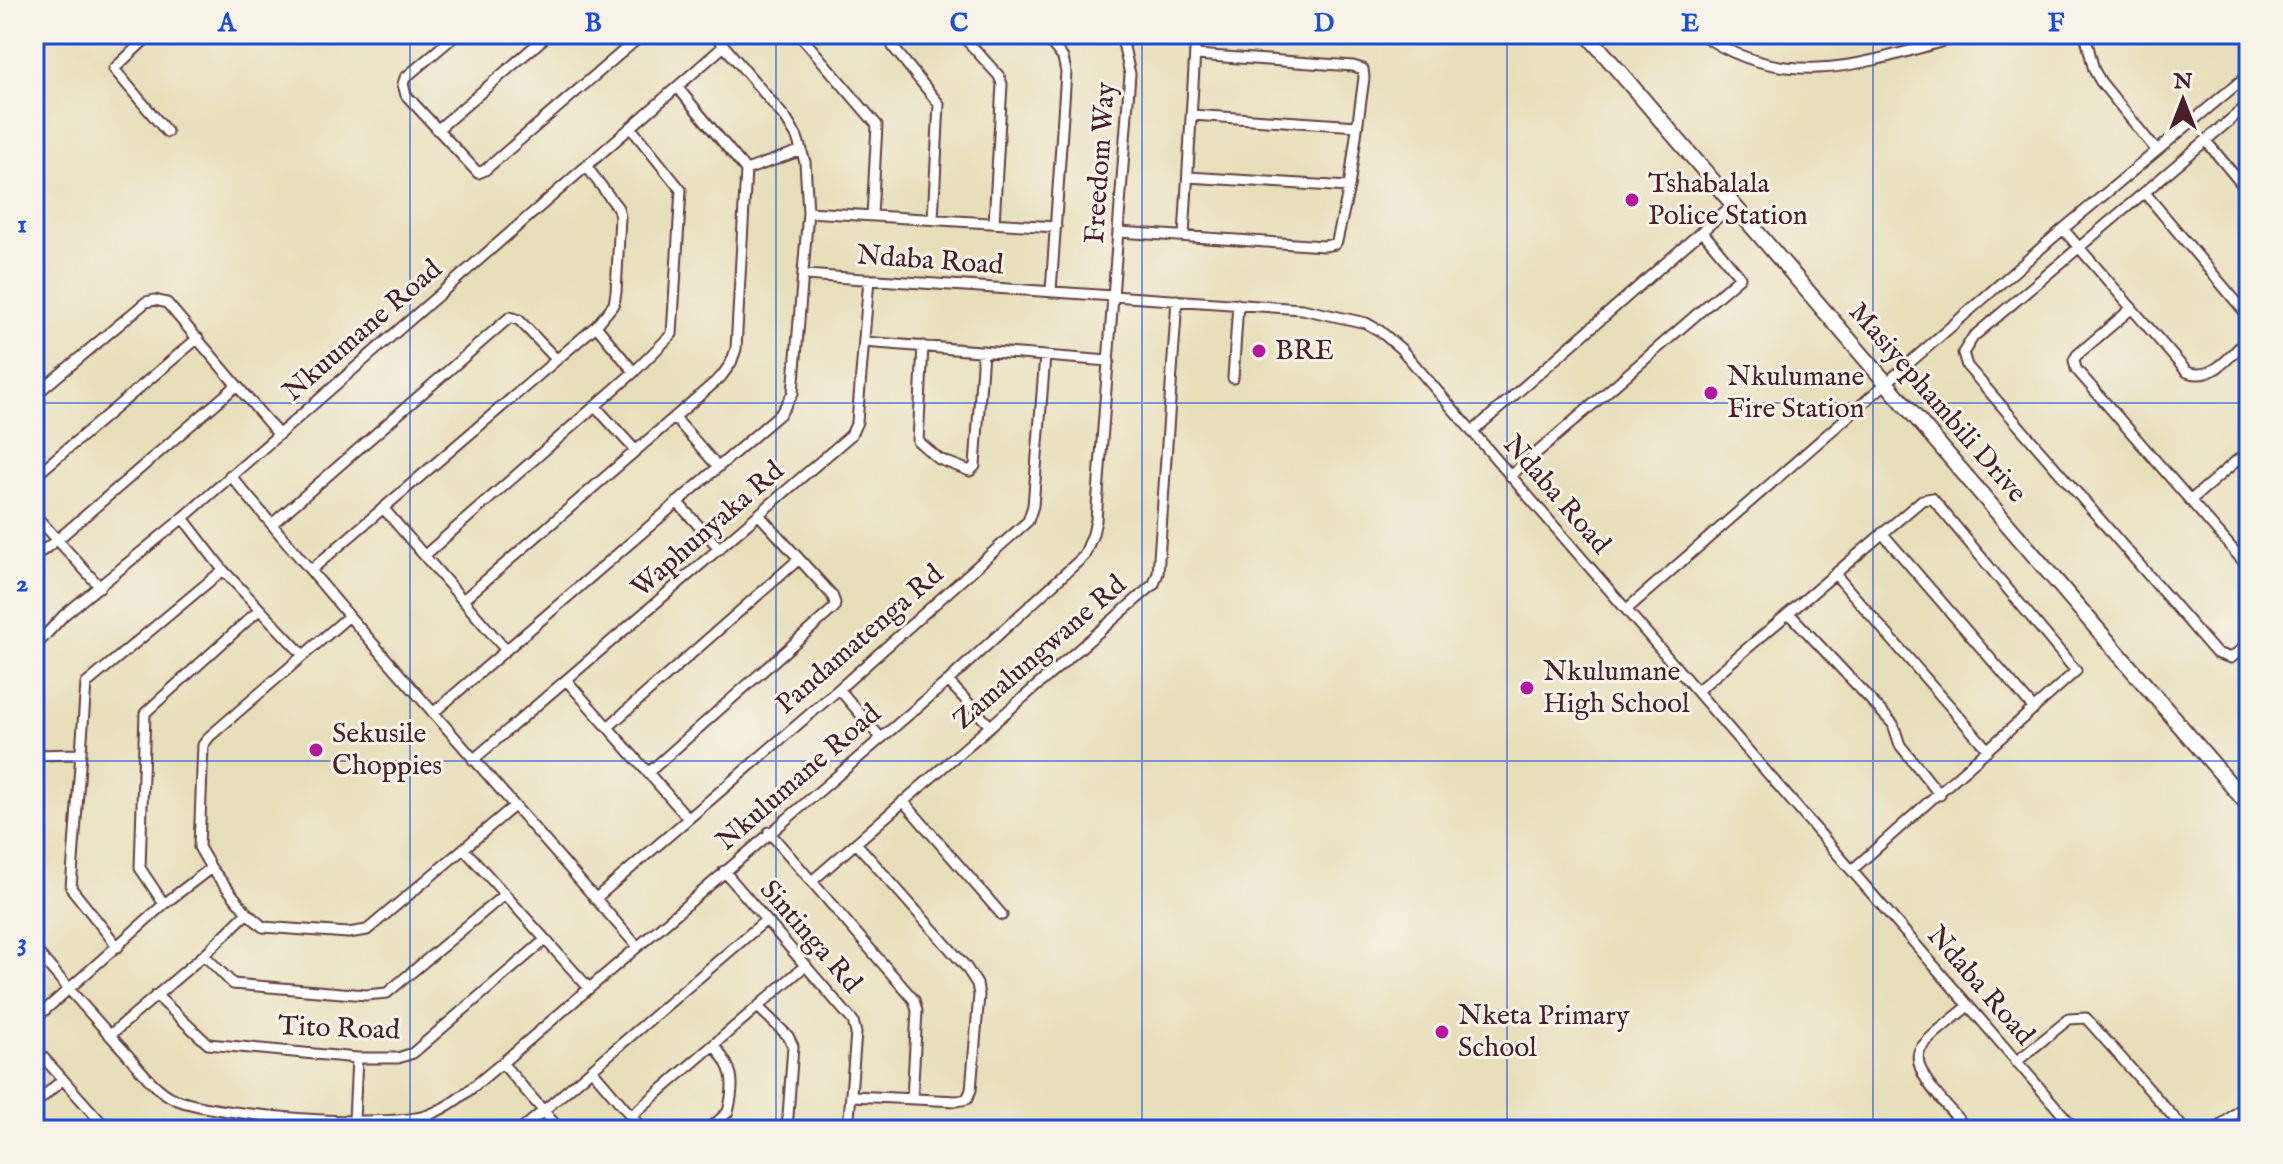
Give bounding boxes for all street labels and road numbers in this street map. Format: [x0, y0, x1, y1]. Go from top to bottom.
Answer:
street label: Freedom Way [1078, 81, 1124, 245]
street label: Ndaba Road [855, 238, 1005, 284]
street label: Nkuumane Road [276, 252, 450, 410]
street label: Masiyephambili Drive [1840, 296, 2034, 511]
street label: Ndaba Road [1495, 428, 1617, 562]
street label: Waphunyaka Rd [624, 454, 792, 606]
street label: Pandamatenga Rd [769, 558, 951, 722]
street label: Zamalungwane Rd [946, 568, 1134, 738]
street label: Nkulumane Road [710, 697, 889, 859]
street label: Sintinga Rd [751, 873, 869, 1001]
street label: Ndaba Road [1919, 919, 2041, 1053]
street label: Tito Road [278, 1009, 401, 1049]

